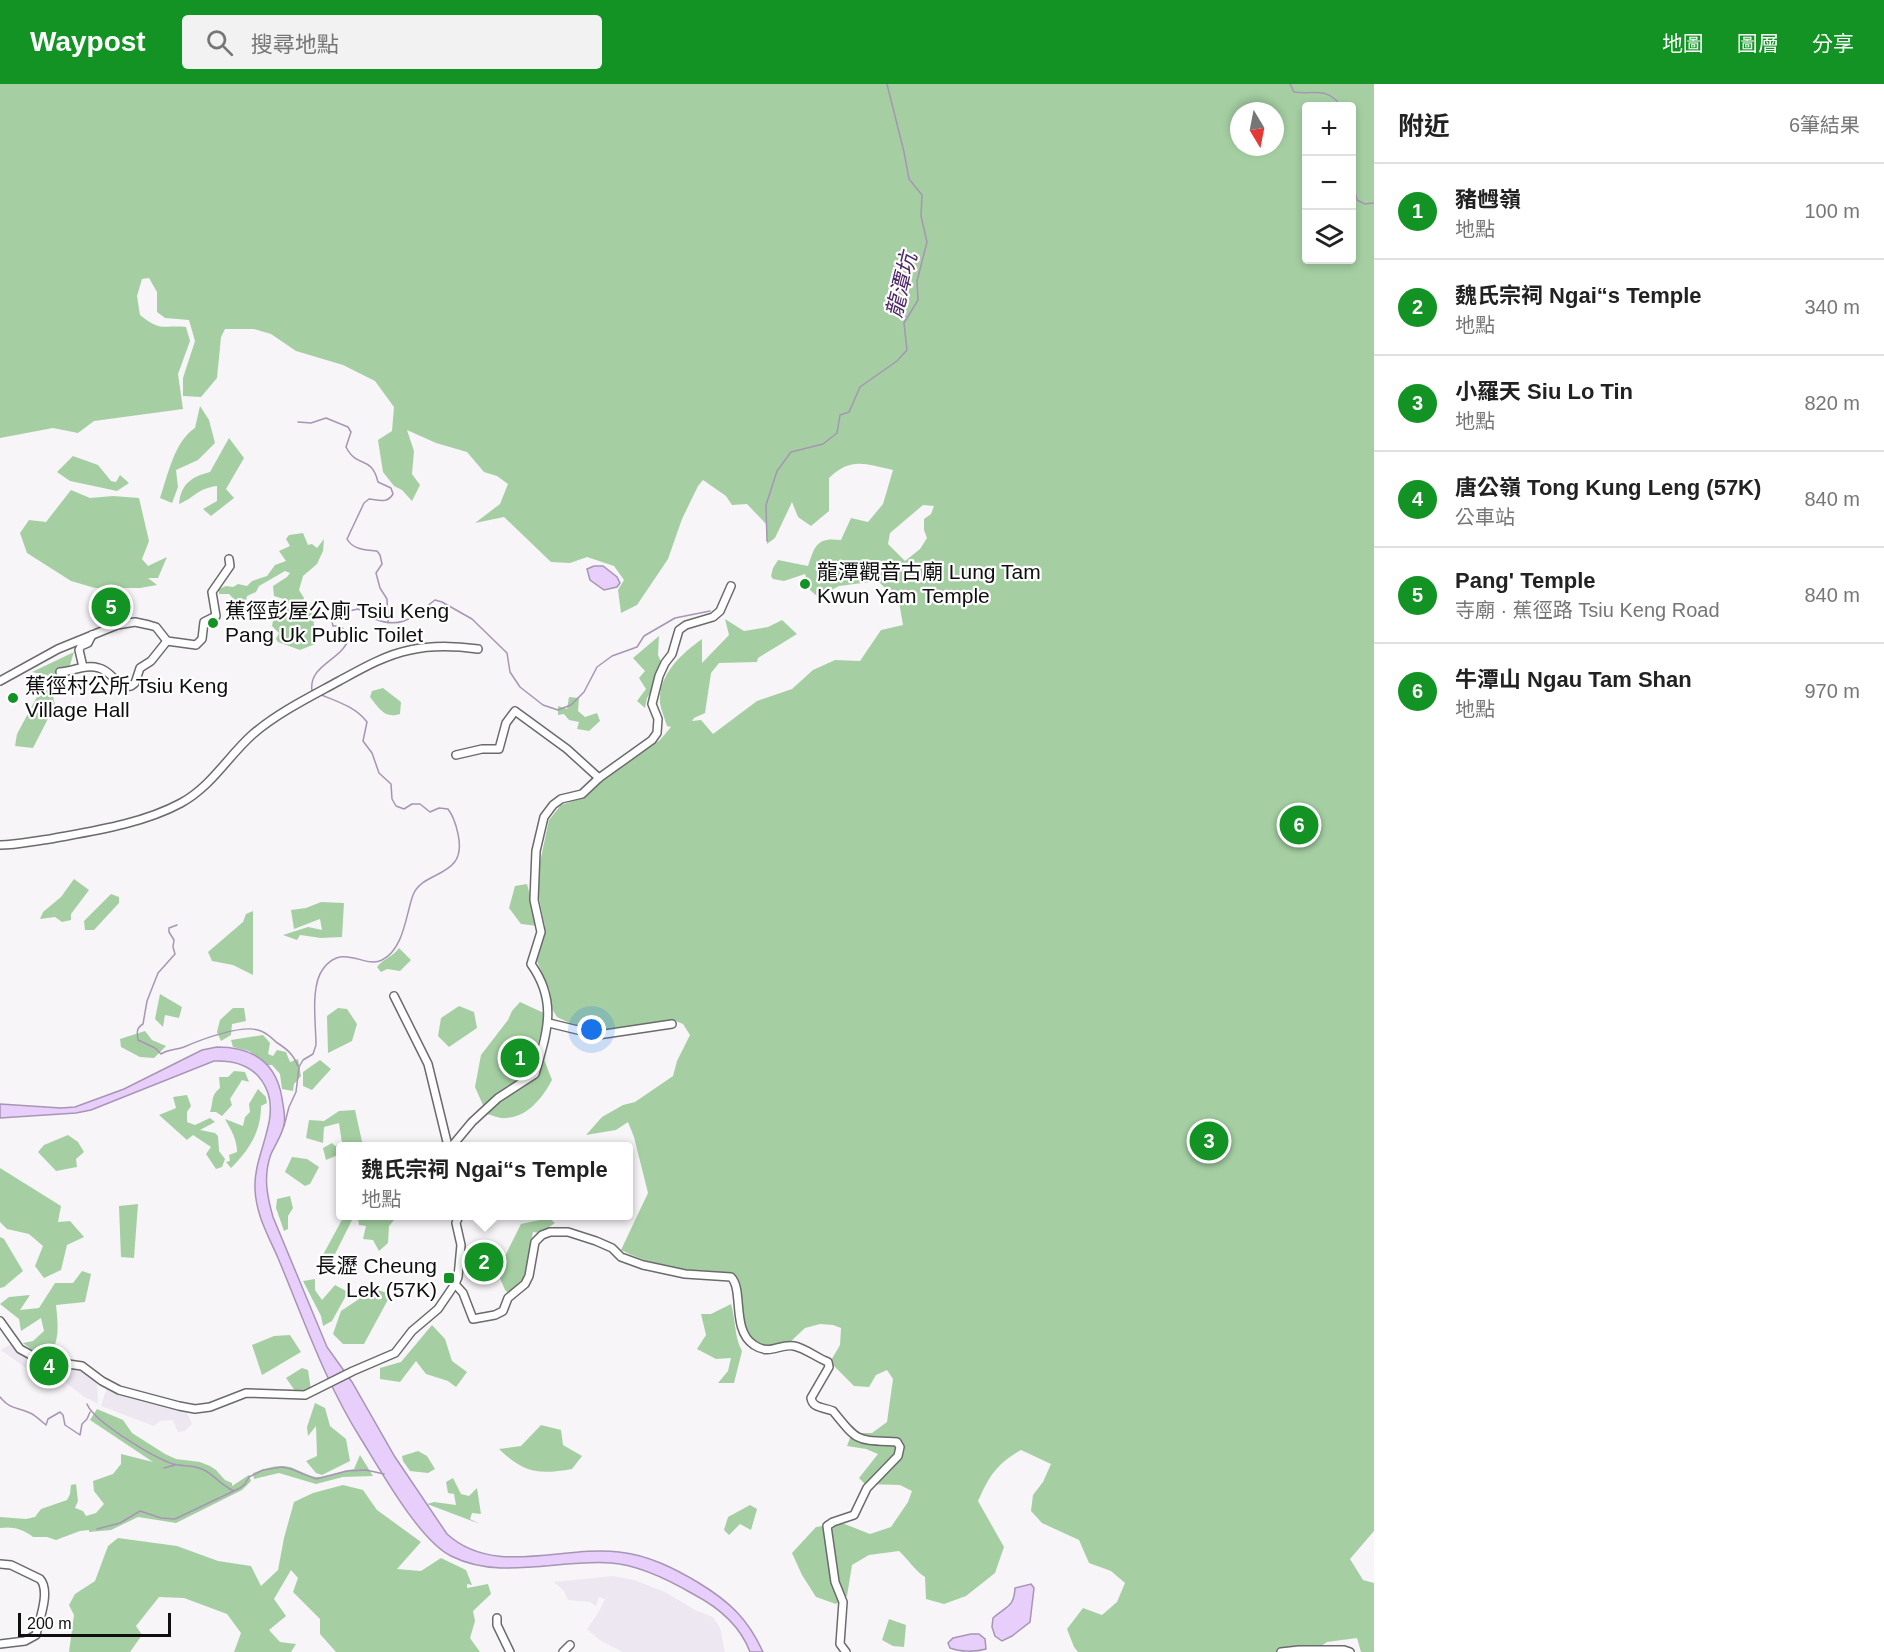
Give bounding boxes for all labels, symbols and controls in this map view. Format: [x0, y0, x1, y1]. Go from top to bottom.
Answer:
search box [182, 15, 602, 69]
text: Waypost [30, 26, 146, 57]
icon: search [203, 26, 236, 59]
text: 搜尋地點 [251, 32, 339, 57]
text: 地圖 [1662, 32, 1704, 55]
text: 圖層 [1737, 32, 1779, 55]
text: 分享 [1812, 32, 1854, 55]
north arrow [1230, 102, 1284, 156]
map controls [1302, 102, 1356, 264]
button: + [1302, 102, 1356, 156]
text: 附近 [1398, 111, 1450, 141]
text: 6筆結果 [1789, 114, 1860, 136]
button: − [1302, 156, 1356, 210]
text: 豬乸嶺 [1455, 187, 1521, 212]
text: 1 [1412, 200, 1423, 222]
text: 100 m [1804, 200, 1860, 222]
button: layers [1302, 210, 1356, 264]
text: 地點 [1455, 218, 1495, 240]
water label: 龍潭坑 [881, 247, 922, 320]
text: 魏氏宗祠 Ngai“s Temple [1455, 283, 1702, 308]
text: 2 [1412, 296, 1423, 318]
text: 340 m [1804, 296, 1860, 318]
text: 地點 [1455, 314, 1495, 336]
text: 小羅天 Siu Lo Tin [1455, 379, 1633, 404]
text: 3 [1412, 392, 1423, 414]
text: 820 m [1804, 392, 1860, 414]
text: 地點 [1455, 410, 1495, 432]
text: 唐公嶺 Tong Kung Leng (57K) [1455, 475, 1761, 500]
text: 4 [1412, 488, 1423, 510]
text: 840 m [1804, 488, 1860, 510]
text: 公車站 [1455, 506, 1515, 528]
place label: 龍潭觀音古廟 Lung Tam Kwun Yam Temple [817, 560, 1041, 607]
text: Pang' Temple [1455, 568, 1596, 593]
marker: 龍潭觀音古廟 Lung Tam Kwun Yam Temple [798, 577, 812, 591]
pin: 5 [92, 584, 130, 630]
text: 5 [1412, 584, 1423, 606]
text: 840 m [1804, 584, 1860, 606]
place label: 蕉徑彭屋公廁 Tsiu Keng Pang Uk Public Toilet [225, 599, 449, 646]
text: 寺廟 · 蕉徑路 Tsiu Keng Road [1455, 599, 1720, 621]
marker: 蕉徑彭屋公廁 Tsiu Keng Pang Uk Public Toilet [206, 616, 220, 630]
text: 牛潭山 Ngau Tam Shan [1455, 667, 1692, 692]
place label: 蕉徑村公所 Tsiu Keng Village Hall [25, 674, 228, 721]
text: 6 [1412, 680, 1423, 702]
text: 970 m [1804, 680, 1860, 702]
marker: 蕉徑村公所 Tsiu Keng Village Hall [6, 691, 20, 705]
text: 地點 [1455, 698, 1495, 720]
pin: 6 [1280, 802, 1318, 848]
your location [577, 1015, 606, 1044]
pin: 1 [500, 1036, 540, 1080]
pin: 3 [1190, 1118, 1228, 1164]
popup [336, 1142, 633, 1220]
text: 魏氏宗祠 Ngai“s Temple [361, 1157, 608, 1182]
text: 地點 [361, 1188, 401, 1210]
pin: 2 [464, 1240, 504, 1284]
place label: 長瀝 Cheung Lek (57K) [316, 1254, 437, 1301]
marker: 長瀝 Cheung Lek (57K) [442, 1271, 456, 1285]
pin: 4 [29, 1344, 68, 1388]
scale bar [18, 1610, 171, 1638]
text: 200 m [27, 1615, 71, 1632]

